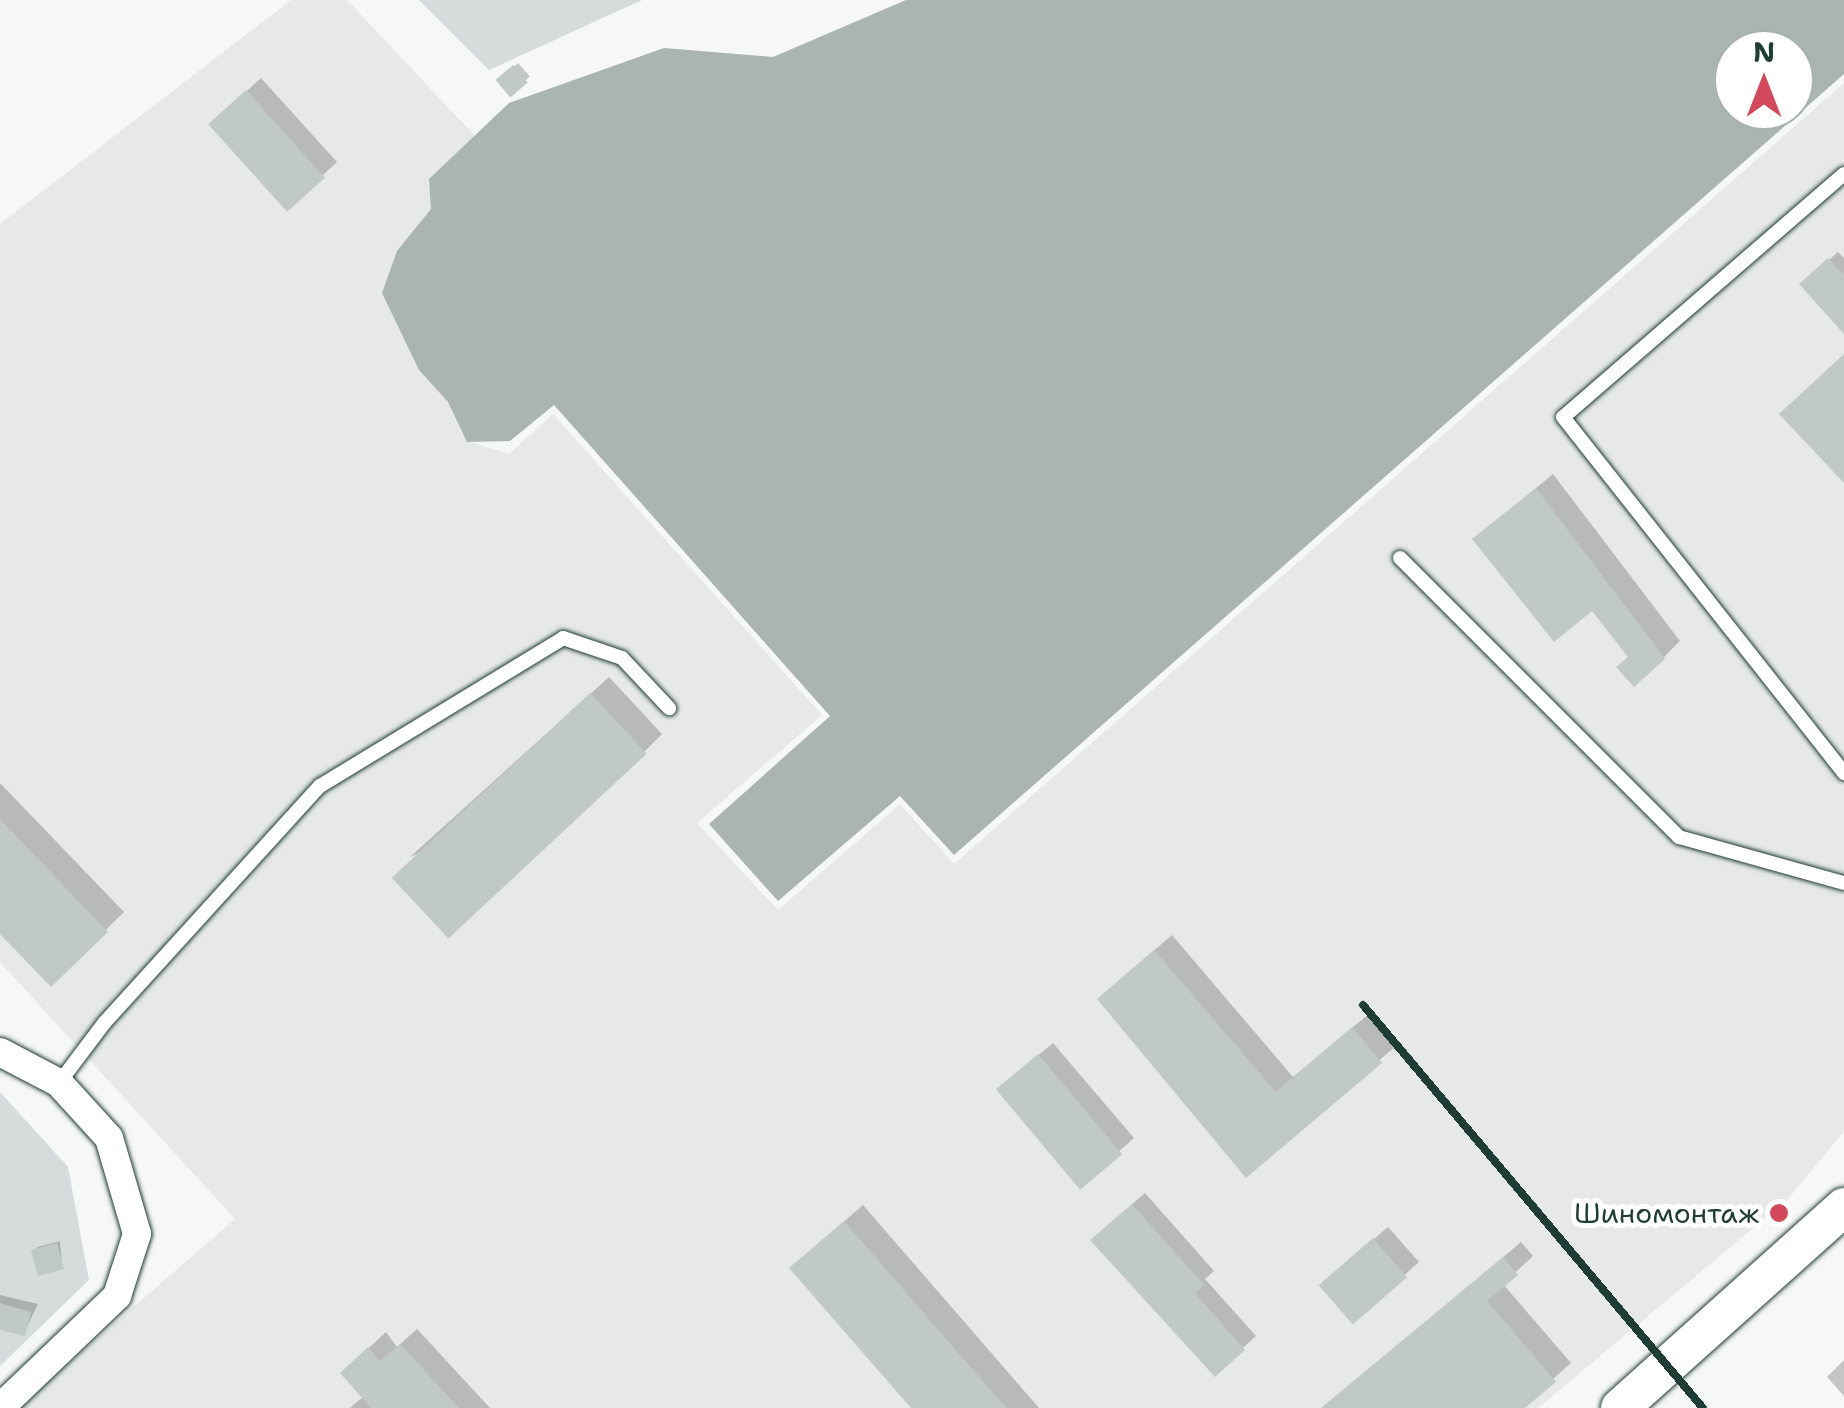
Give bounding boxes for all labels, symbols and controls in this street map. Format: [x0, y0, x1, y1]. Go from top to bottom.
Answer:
north arrow [1714, 30, 1814, 130]
text: N [1753, 33, 1775, 71]
place label: Шиномонтаж [1574, 1196, 1759, 1230]
marker: Шиномонтаж [1768, 1202, 1790, 1224]

